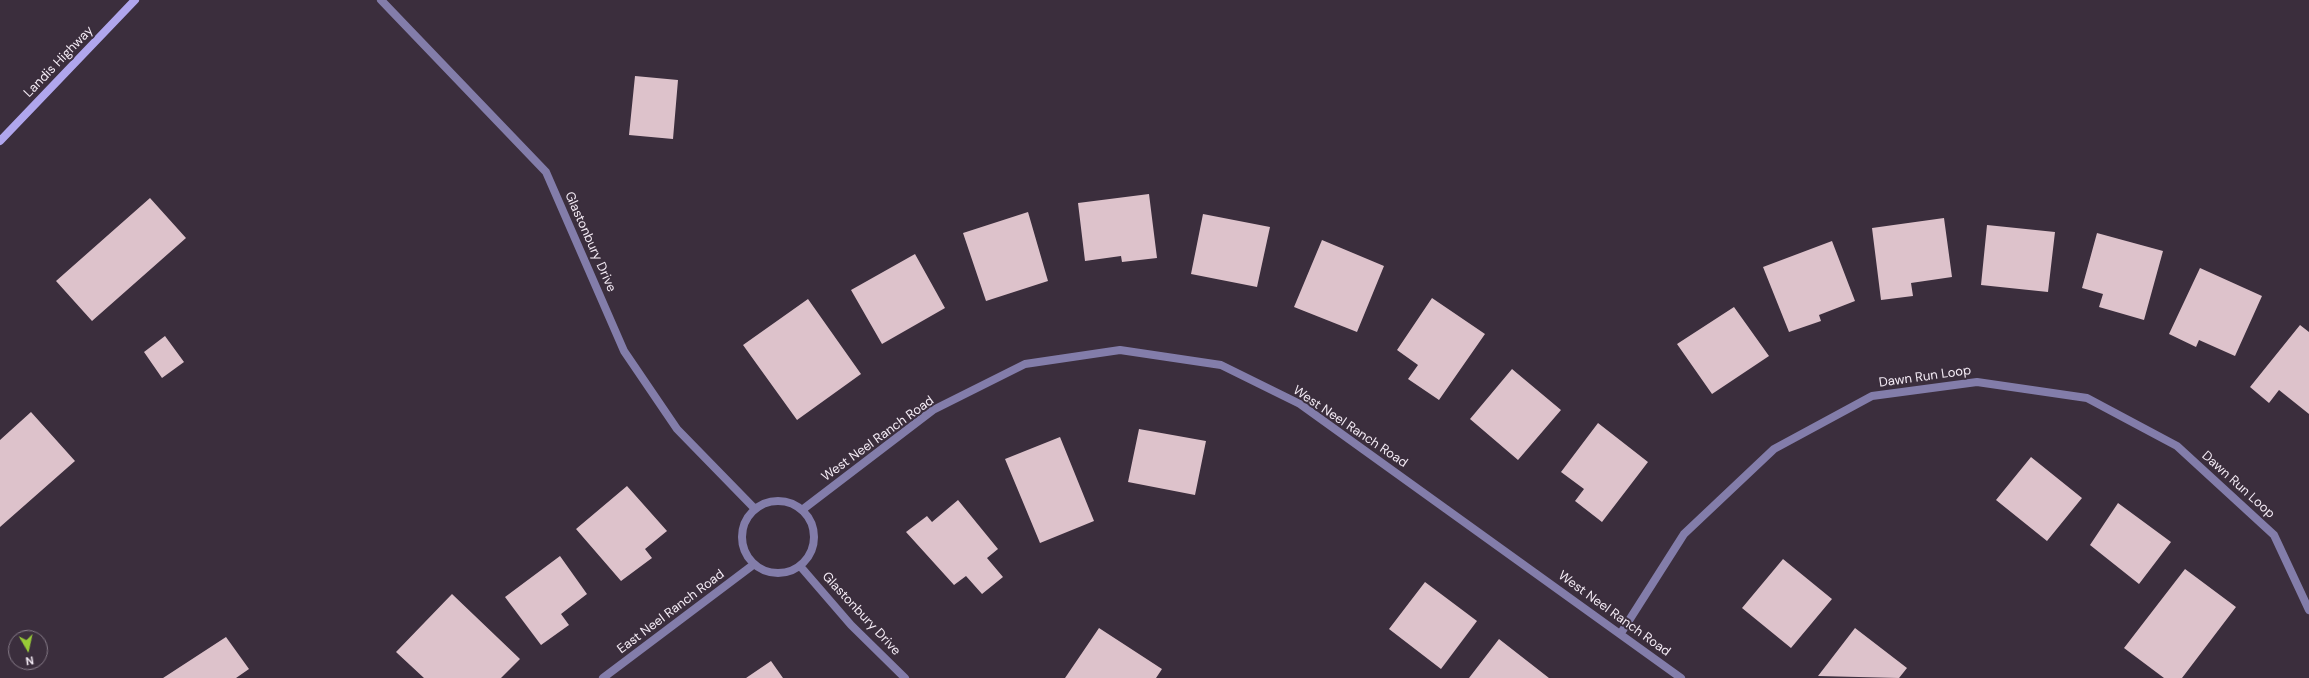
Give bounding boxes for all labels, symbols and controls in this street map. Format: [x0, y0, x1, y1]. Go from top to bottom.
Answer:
street label: Landis Highway [21, 23, 97, 101]
street label: Glastonbury Drive [561, 189, 619, 295]
street label: Dawn Run Loop [1878, 363, 1972, 391]
street label: West Neel Ranch Road [1290, 383, 1410, 471]
street label: West Neel Ranch Road [819, 393, 937, 485]
street label: Dawn Run Loop [2198, 448, 2278, 522]
street label: East Neel Ranch Road [614, 567, 728, 657]
street label: West Neel Ranch Road [1555, 568, 1673, 660]
street label: Glastonbury Drive [818, 569, 904, 659]
north arrow [8, 630, 48, 670]
text: N [25, 653, 35, 668]

